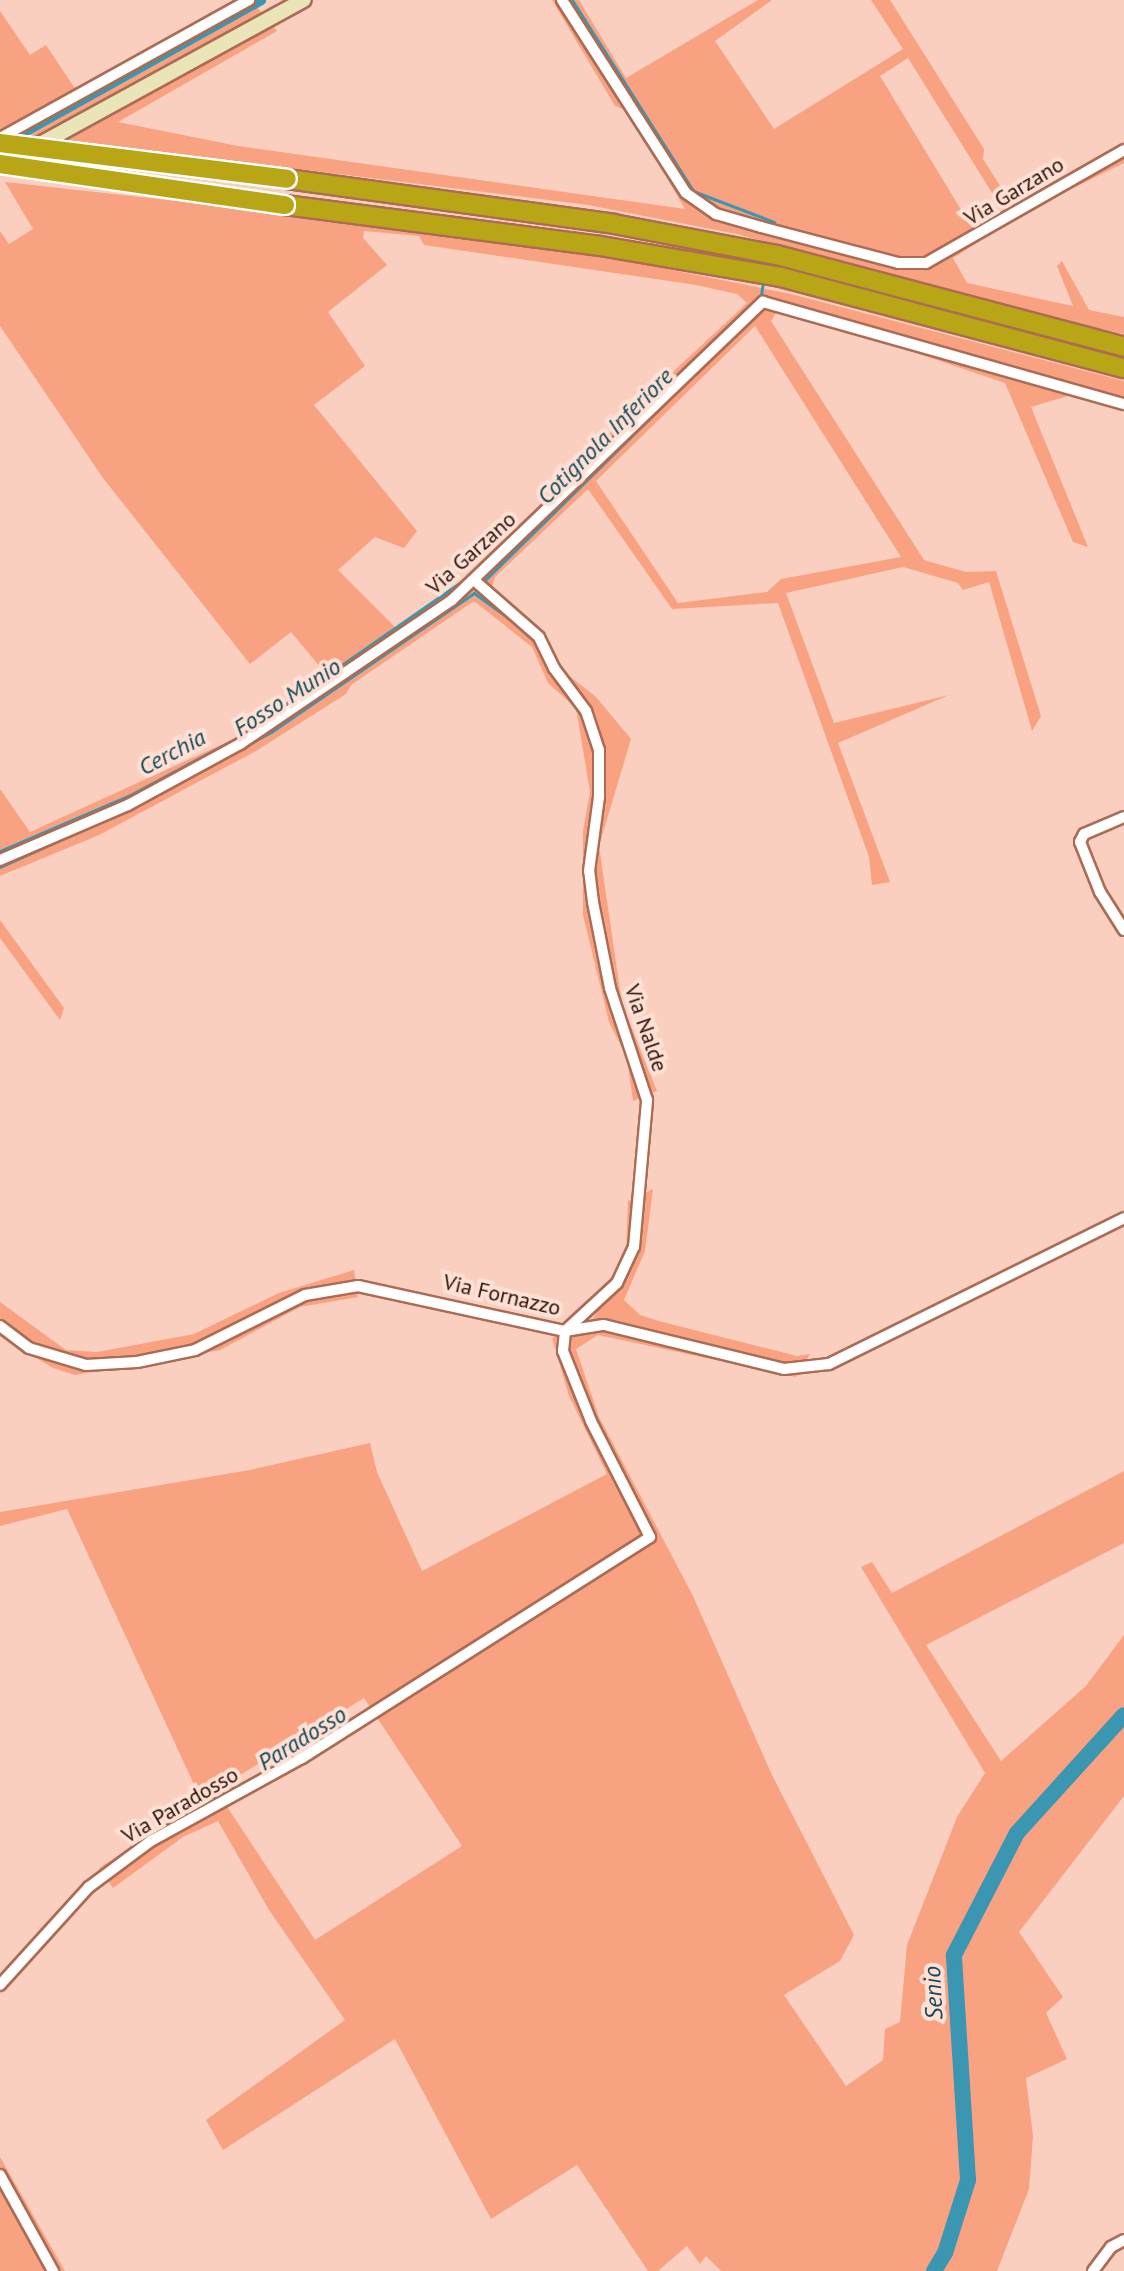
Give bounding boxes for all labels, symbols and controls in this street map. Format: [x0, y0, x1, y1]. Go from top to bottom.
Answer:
street label: Via Garzano [959, 151, 1069, 231]
water label: Cotignola Inferiore [531, 362, 679, 510]
street label: Via Garzano [421, 506, 521, 600]
water label: Fosso Munio [228, 652, 346, 742]
water label: Cerchia [134, 722, 210, 782]
street label: Via Nalde [619, 981, 673, 1075]
street label: Via Fornazzo [441, 1269, 563, 1321]
water label: Paradosso [252, 1700, 352, 1776]
street label: Via Paradosso [117, 1761, 243, 1849]
water label: Senio [917, 1965, 949, 2021]

